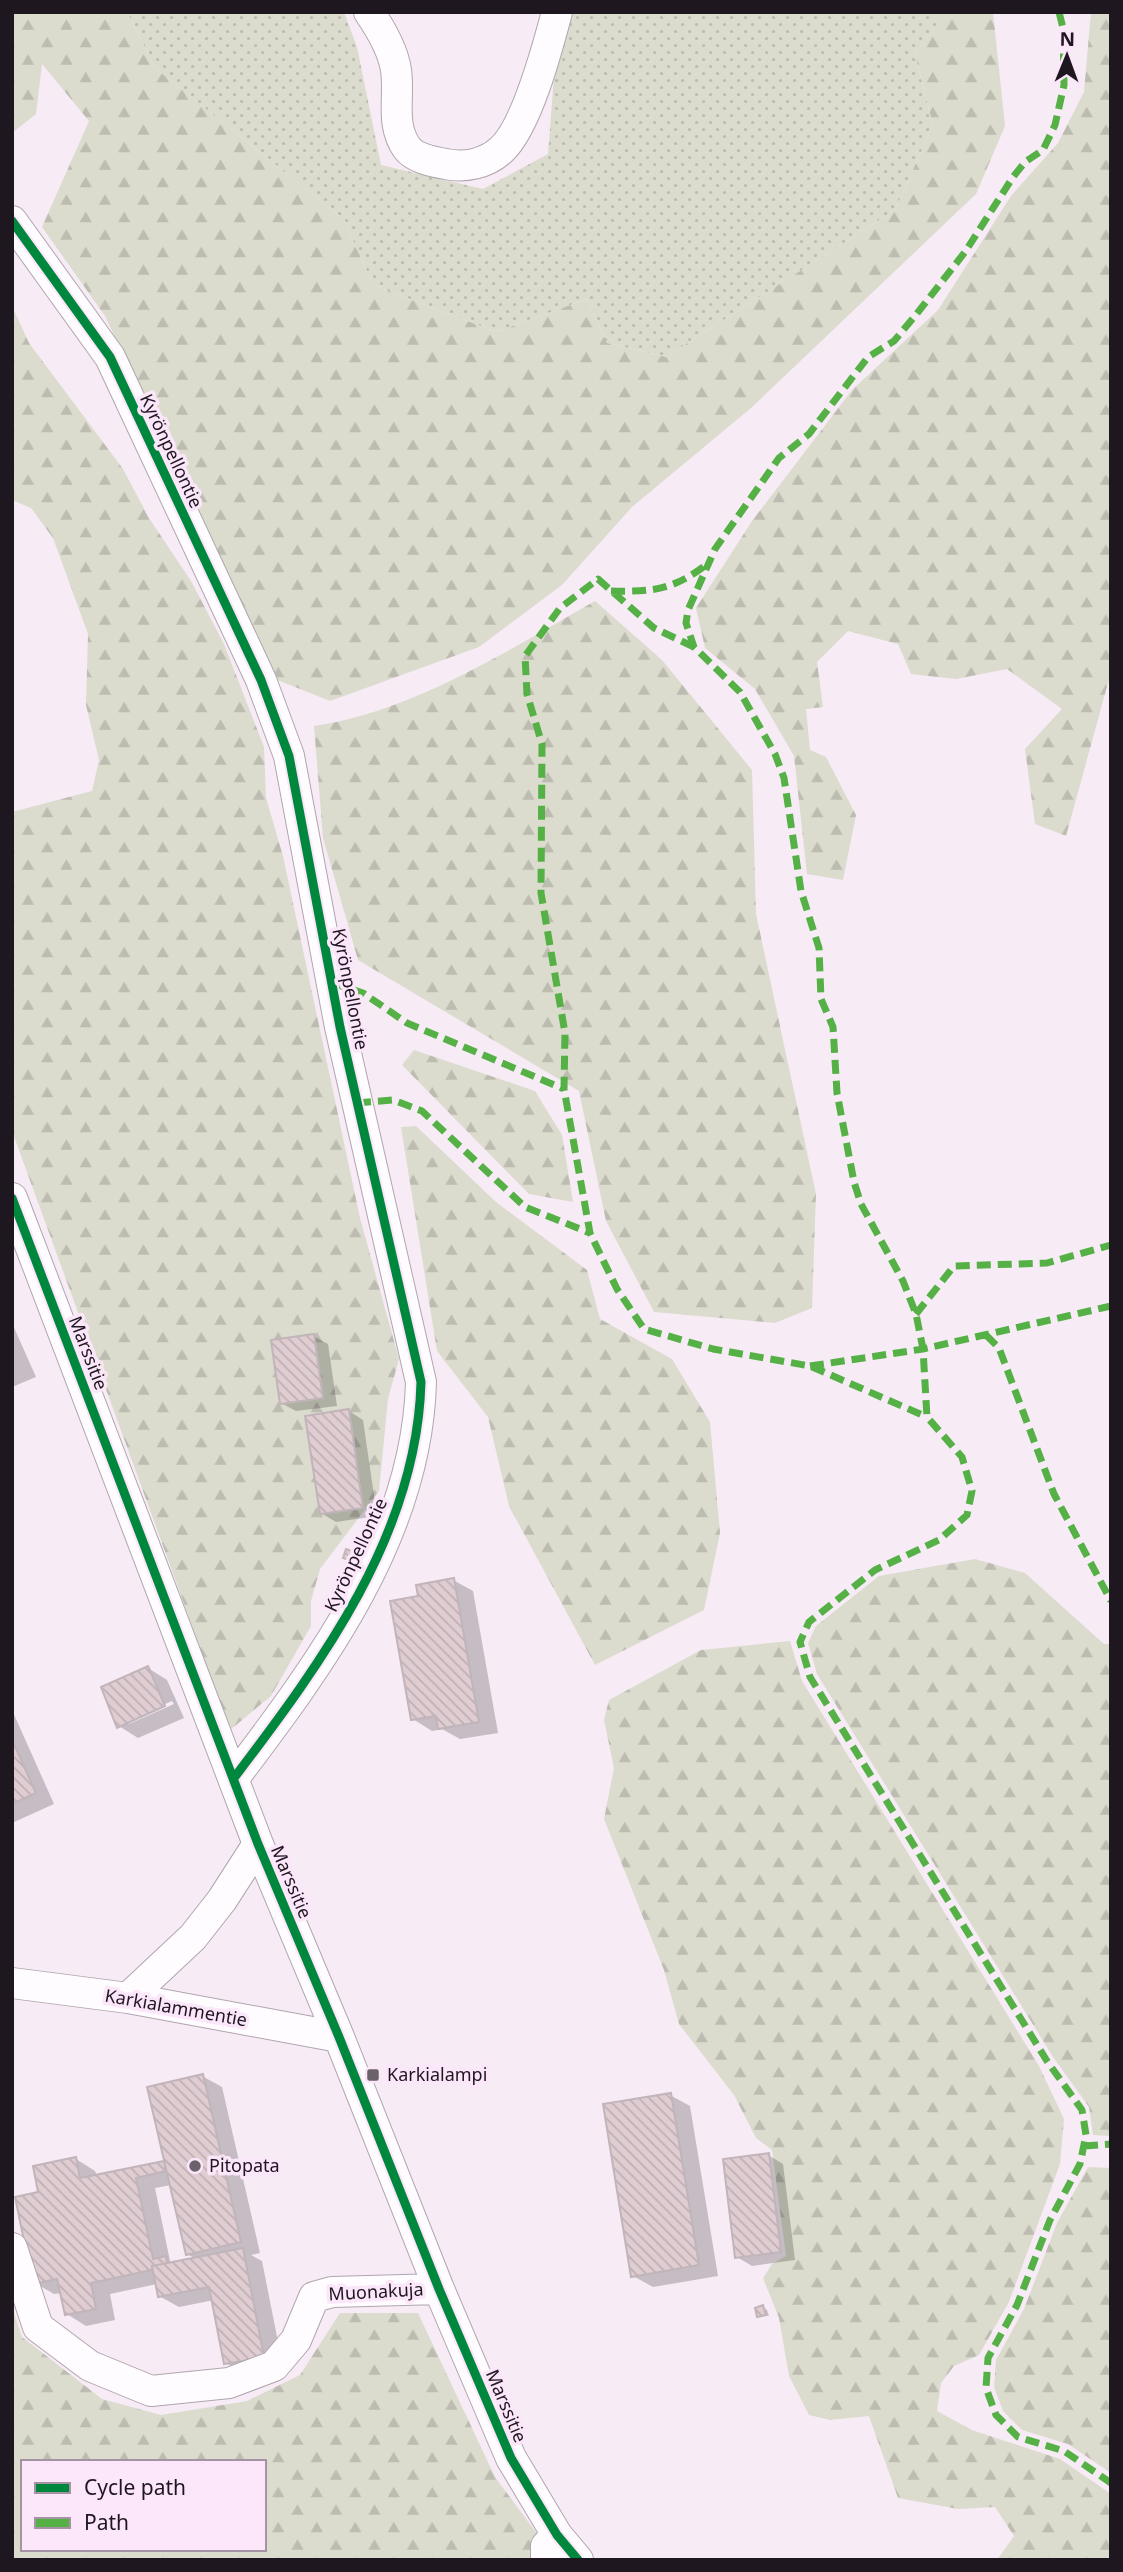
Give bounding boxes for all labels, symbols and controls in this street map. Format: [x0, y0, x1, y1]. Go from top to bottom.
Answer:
north arrow [1032, 21, 1102, 91]
text: N [1059, 26, 1075, 52]
street label: Kyrönpellontie [135, 390, 209, 511]
street label: Kyrönpellontie [327, 926, 375, 1052]
street label: Marssitie [64, 1312, 114, 1393]
street label: Kyrönpellontie [318, 1494, 392, 1615]
street label: Marssitie [266, 1841, 318, 1922]
street label: Karkialammentie [103, 1983, 249, 2031]
place label: Karkialampi [387, 2062, 487, 2086]
marker: Karkialampi [365, 2067, 381, 2083]
place label: Pitopata [209, 2153, 280, 2177]
marker: Pitopata [187, 2158, 203, 2174]
street label: Muonakuja [328, 2277, 424, 2305]
street label: Marssitie [481, 2365, 533, 2446]
legend [21, 2460, 266, 2551]
text: Cycle path [84, 2473, 186, 2501]
text: Path [84, 2508, 129, 2536]

